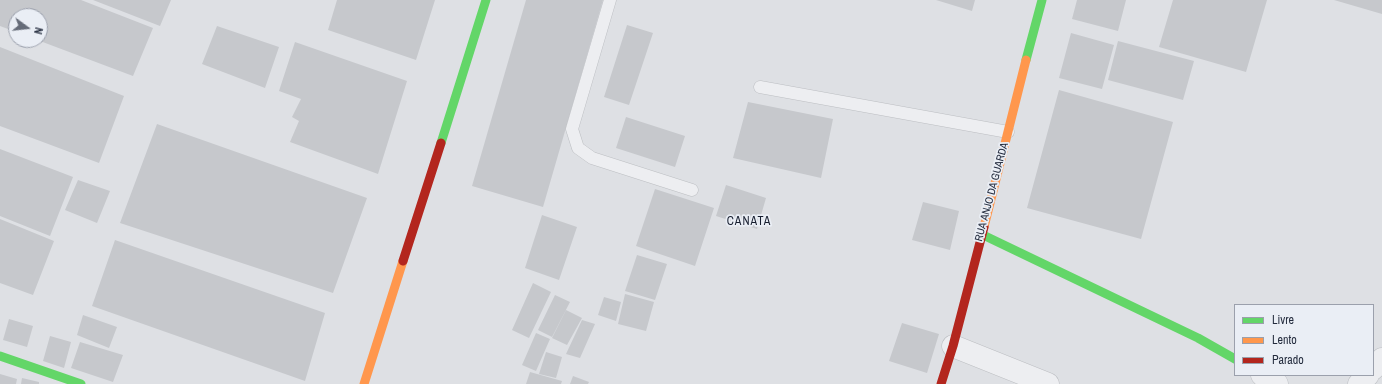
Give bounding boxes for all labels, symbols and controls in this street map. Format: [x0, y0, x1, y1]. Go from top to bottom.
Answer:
north arrow [8, 8, 48, 48]
text: N [31, 26, 46, 36]
street label: RUA ANJO DA GUARDA [972, 141, 1012, 243]
district label: CANATA [727, 215, 771, 229]
legend [1234, 304, 1374, 376]
text: Livre [1272, 312, 1294, 328]
text: Lento [1272, 332, 1297, 348]
text: Parado [1272, 352, 1304, 368]

